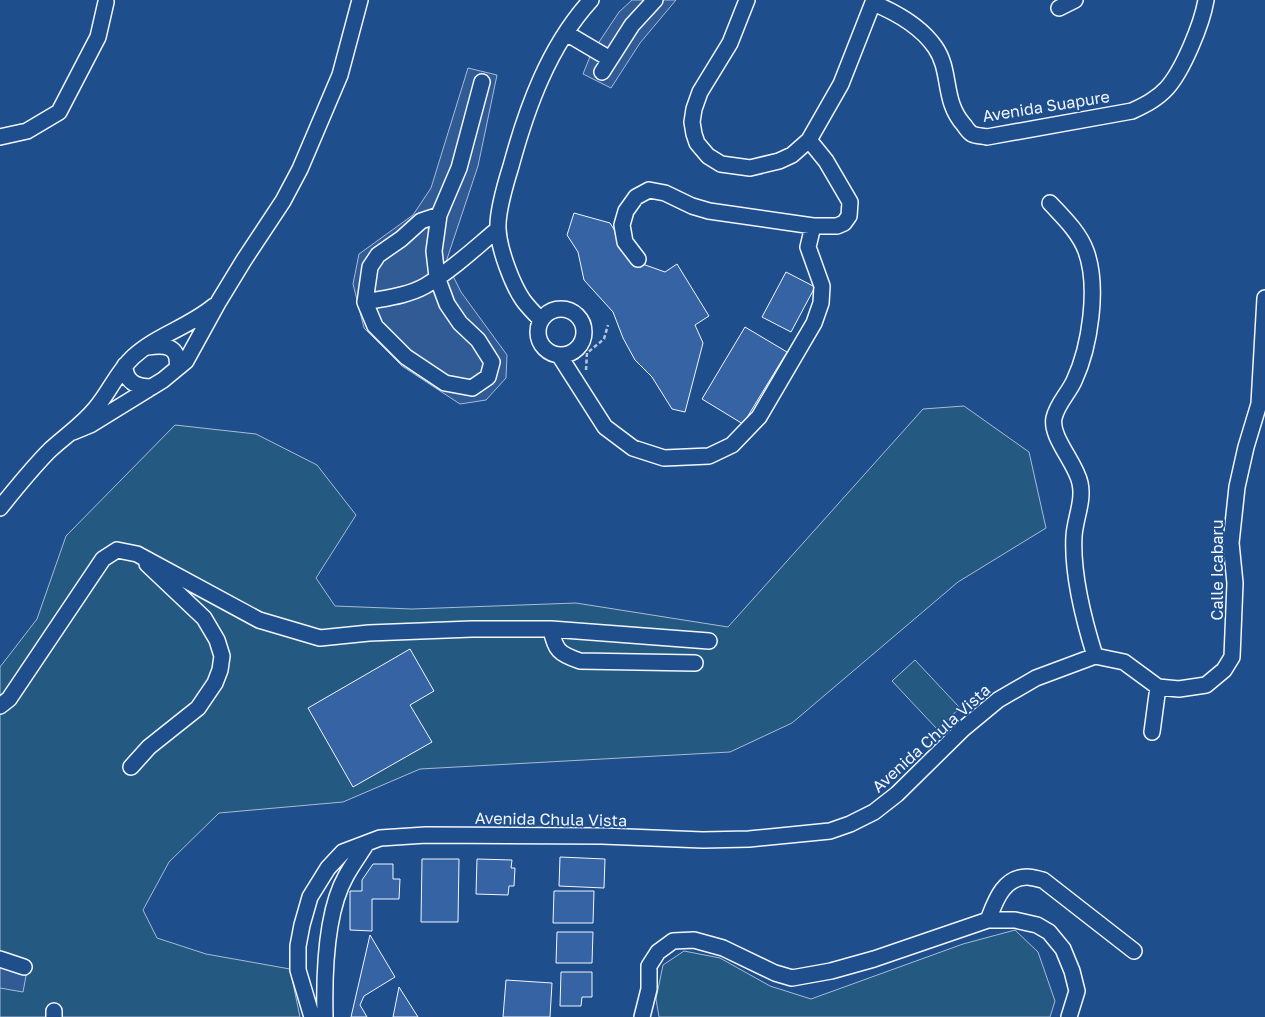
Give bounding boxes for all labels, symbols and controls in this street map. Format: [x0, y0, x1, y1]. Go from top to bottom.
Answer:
street label: Avenida Suapure [981, 86, 1111, 126]
street label: Calle Icabaru [1207, 520, 1227, 620]
street label: Avenida Chula Vista [868, 680, 994, 796]
street label: Avenida Chula Vista [475, 808, 627, 830]

